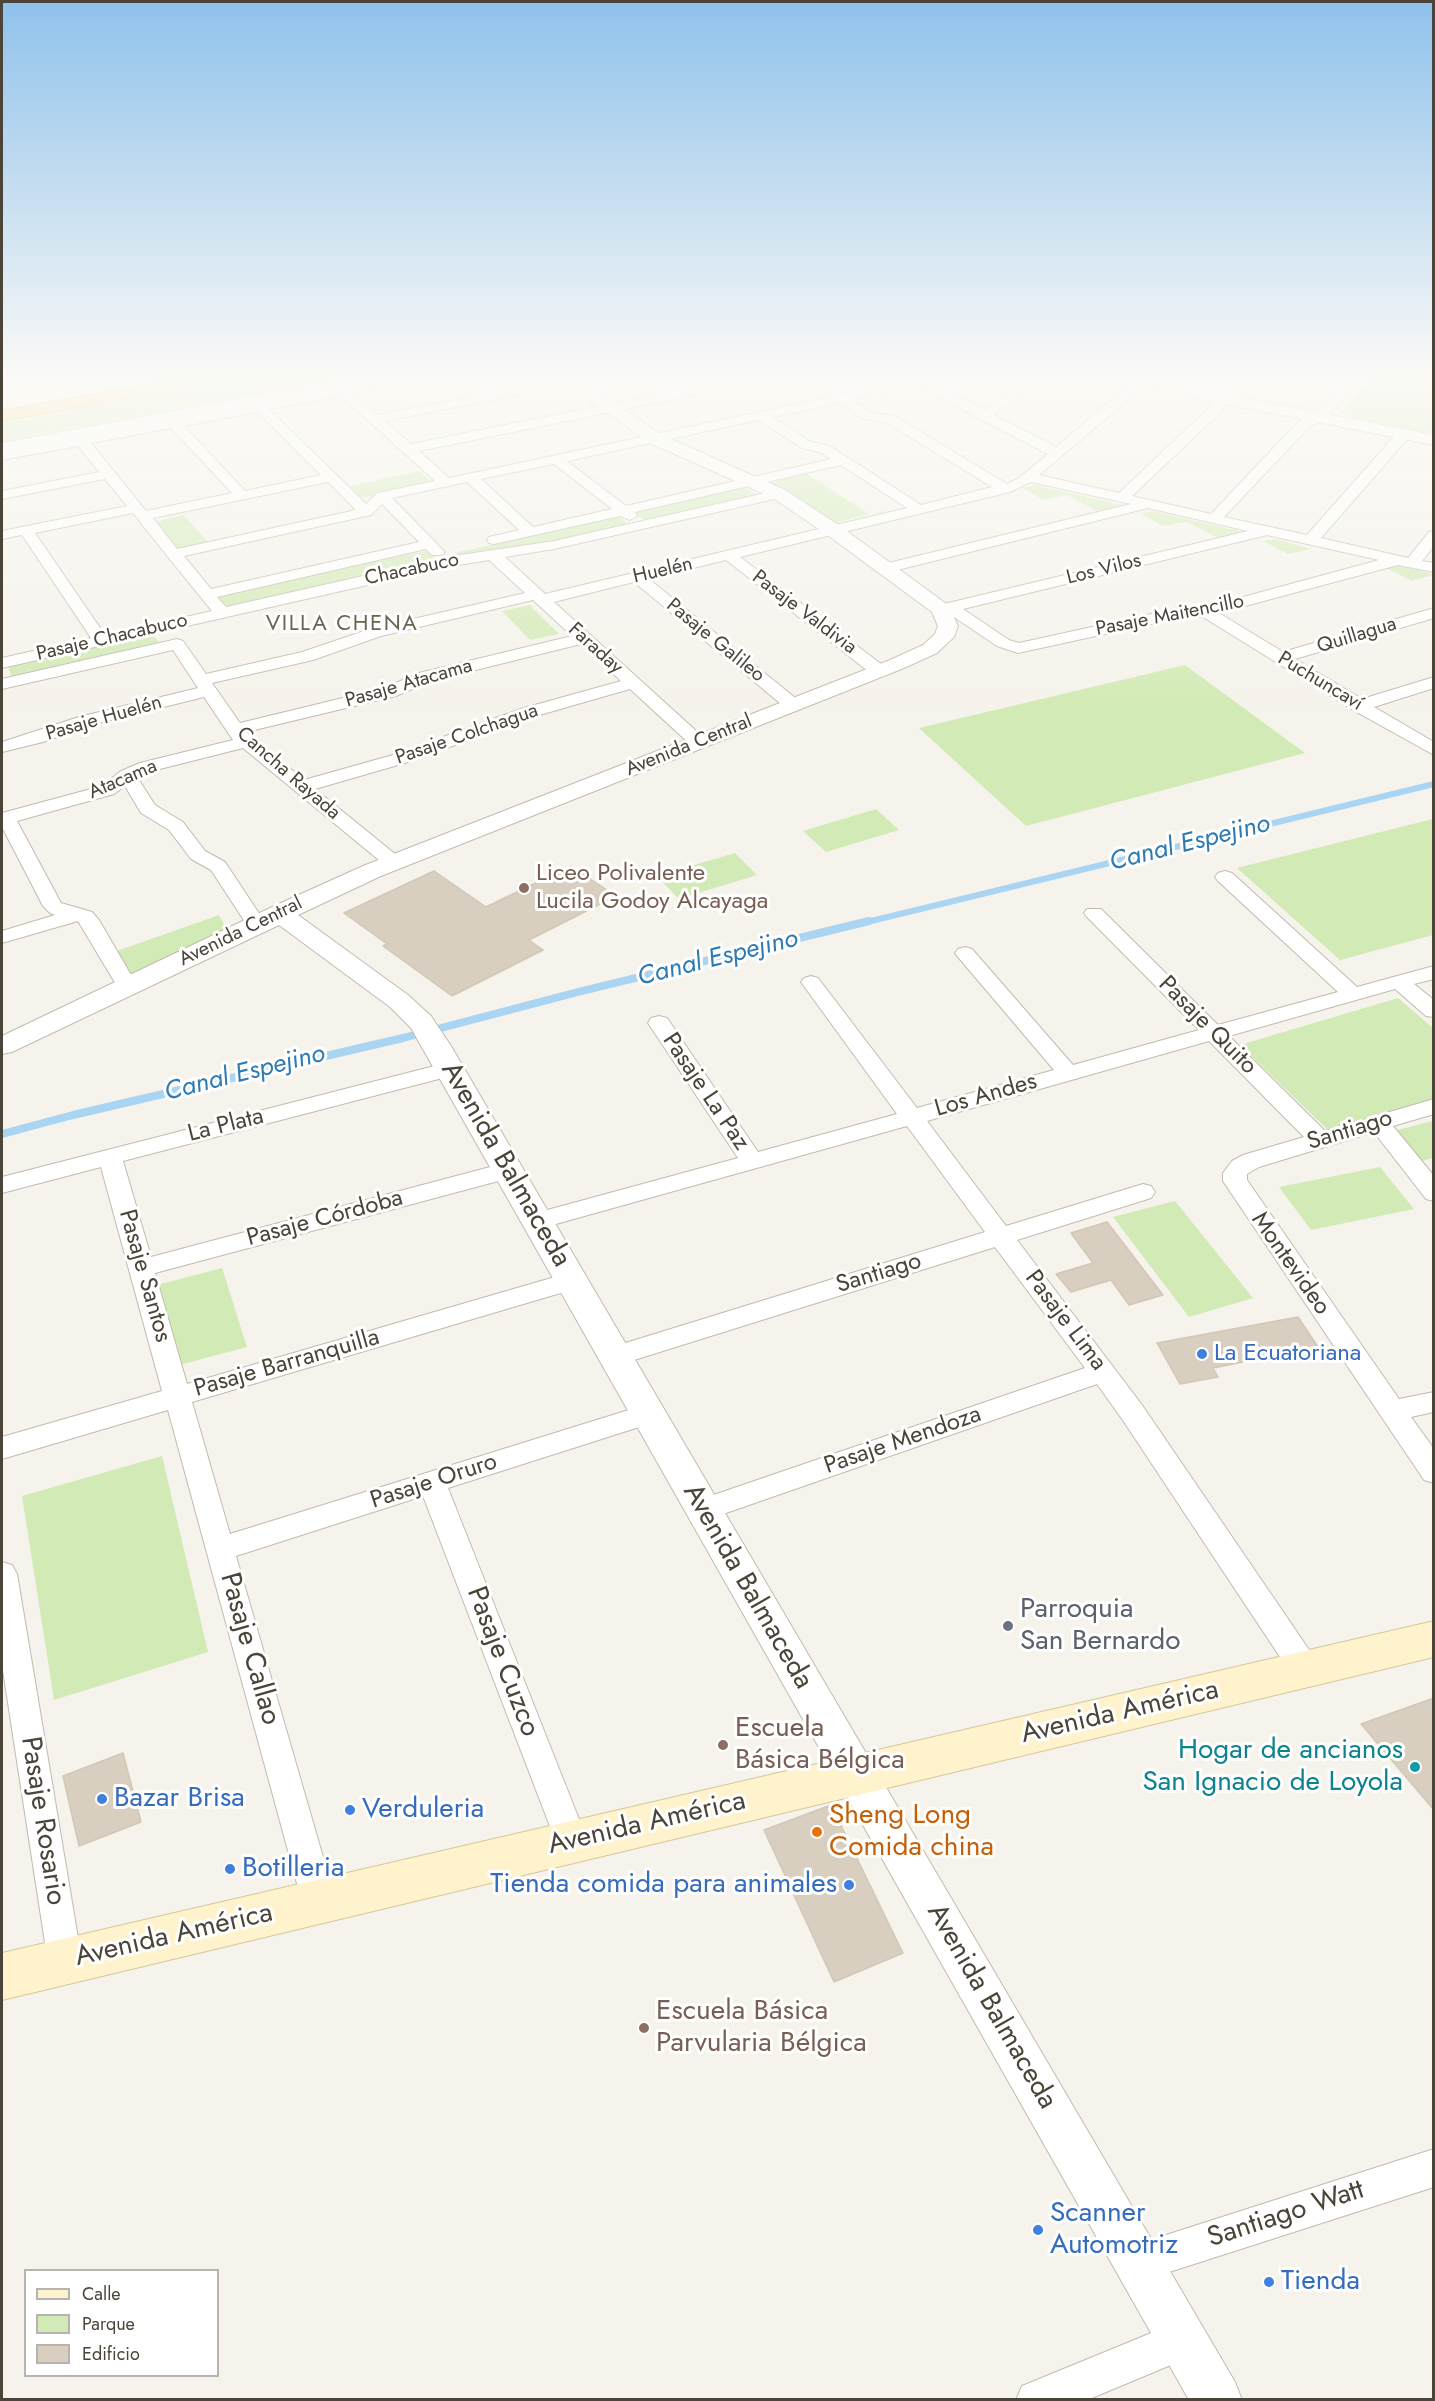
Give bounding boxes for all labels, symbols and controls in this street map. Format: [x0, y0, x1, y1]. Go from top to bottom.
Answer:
street label: Chacabuco [363, 548, 461, 592]
street label: Los Vilos [1064, 549, 1144, 591]
street label: Huelén [631, 553, 695, 589]
street label: Pasaje Valdivia [747, 566, 861, 660]
street label: Pasaje Maitencillo [1094, 590, 1246, 642]
street label: Pasaje Galileo [661, 594, 769, 688]
street label: Pasaje Chacabuco [34, 609, 190, 667]
district label: VILLA CHENA [266, 612, 418, 638]
street label: Quillagua [1314, 613, 1400, 659]
street label: Faraday [563, 618, 627, 680]
street label: Puchuncaví [1273, 647, 1367, 717]
street label: Pasaje Atacama [343, 654, 475, 714]
street label: Pasaje Huelén [43, 691, 165, 747]
street label: Pasaje Colchagua [392, 699, 542, 771]
street label: Avenida Central [622, 710, 756, 782]
street label: Cancha Rayada [231, 722, 345, 826]
street label: Atacama [85, 755, 161, 805]
water label: Canal Espejino [1107, 809, 1273, 879]
place label: Liceo Polivalente Lucila Godoy Alcayaga [536, 860, 768, 916]
marker: Liceo Polivalente Lucila Godoy Alcayaga [517, 881, 531, 895]
street label: Avenida Central [175, 892, 307, 972]
water label: Canal Espejino [635, 924, 801, 994]
street label: Pasaje Quito [1152, 971, 1262, 1081]
street label: Pasaje La Paz [655, 1028, 755, 1156]
water label: Canal Espejino [162, 1039, 328, 1109]
street label: Avenida Balmaceda [433, 1056, 577, 1274]
street label: Los Andes [932, 1068, 1040, 1124]
street label: La Plata [185, 1103, 267, 1149]
street label: Santiago [1304, 1104, 1396, 1158]
street label: Pasaje Córdoba [244, 1184, 406, 1254]
street label: Pasaje Santos [111, 1206, 177, 1346]
street label: Montevideo [1244, 1207, 1336, 1321]
street label: Santiago [833, 1247, 925, 1301]
street label: Pasaje Lima [1018, 1265, 1112, 1377]
street label: Pasaje Barranquilla [191, 1324, 383, 1404]
place label: La Ecuatoriana [1214, 1340, 1361, 1368]
marker: La Ecuatoriana [1195, 1347, 1209, 1361]
street label: Pasaje Mendoza [821, 1401, 985, 1481]
street label: Pasaje Oruro [367, 1448, 501, 1516]
street label: Avenida Balmaceda [675, 1478, 819, 1696]
street label: Pasaje Callao [211, 1569, 287, 1729]
street label: Pasaje Cuzco [458, 1582, 546, 1742]
place label: Parroquia San Bernardo [1020, 1593, 1181, 1659]
marker: Parroquia San Bernardo [1001, 1619, 1015, 1633]
street label: Avenida América [1018, 1674, 1222, 1752]
place label: Escuela Básica Bélgica [735, 1712, 905, 1778]
street label: Pasaje Rosario [12, 1734, 72, 1908]
place label: Hogar de ancianos San Ignacio de Loyola [1142, 1734, 1403, 1800]
marker: Escuela Básica Bélgica [716, 1738, 730, 1752]
marker: Hogar de ancianos San Ignacio de Loyola [1408, 1760, 1422, 1774]
place label: Bazar Brisa [114, 1782, 245, 1816]
street label: Avenida América [545, 1785, 749, 1863]
marker: Bazar Brisa [95, 1792, 109, 1806]
place label: Verduleria [362, 1793, 484, 1827]
place label: Sheng Long Comida china [829, 1799, 994, 1865]
marker: Verduleria [343, 1803, 357, 1817]
marker: Sheng Long Comida china [810, 1825, 824, 1839]
place label: Botilleria [242, 1852, 345, 1886]
marker: Botilleria [223, 1862, 237, 1876]
place label: Tienda comida para animales [490, 1868, 837, 1902]
marker: Tienda comida para animales [842, 1878, 856, 1892]
street label: Avenida América [72, 1897, 276, 1975]
street label: Avenida Balmaceda [919, 1898, 1063, 2116]
place label: Escuela Básica Parvularia Bélgica [656, 1995, 867, 2061]
marker: Escuela Básica Parvularia Bélgica [637, 2021, 651, 2035]
street label: Santiago Watt [1204, 2174, 1368, 2256]
place label: Scanner Automotriz [1050, 2197, 1178, 2263]
marker: Scanner Automotriz [1031, 2223, 1045, 2237]
place label: Tienda [1281, 2265, 1360, 2299]
legend [24, 2269, 219, 2377]
marker: Tienda [1262, 2275, 1276, 2289]
text: Calle [82, 2281, 121, 2307]
text: Parque [82, 2311, 135, 2337]
text: Edificio [82, 2341, 140, 2367]

